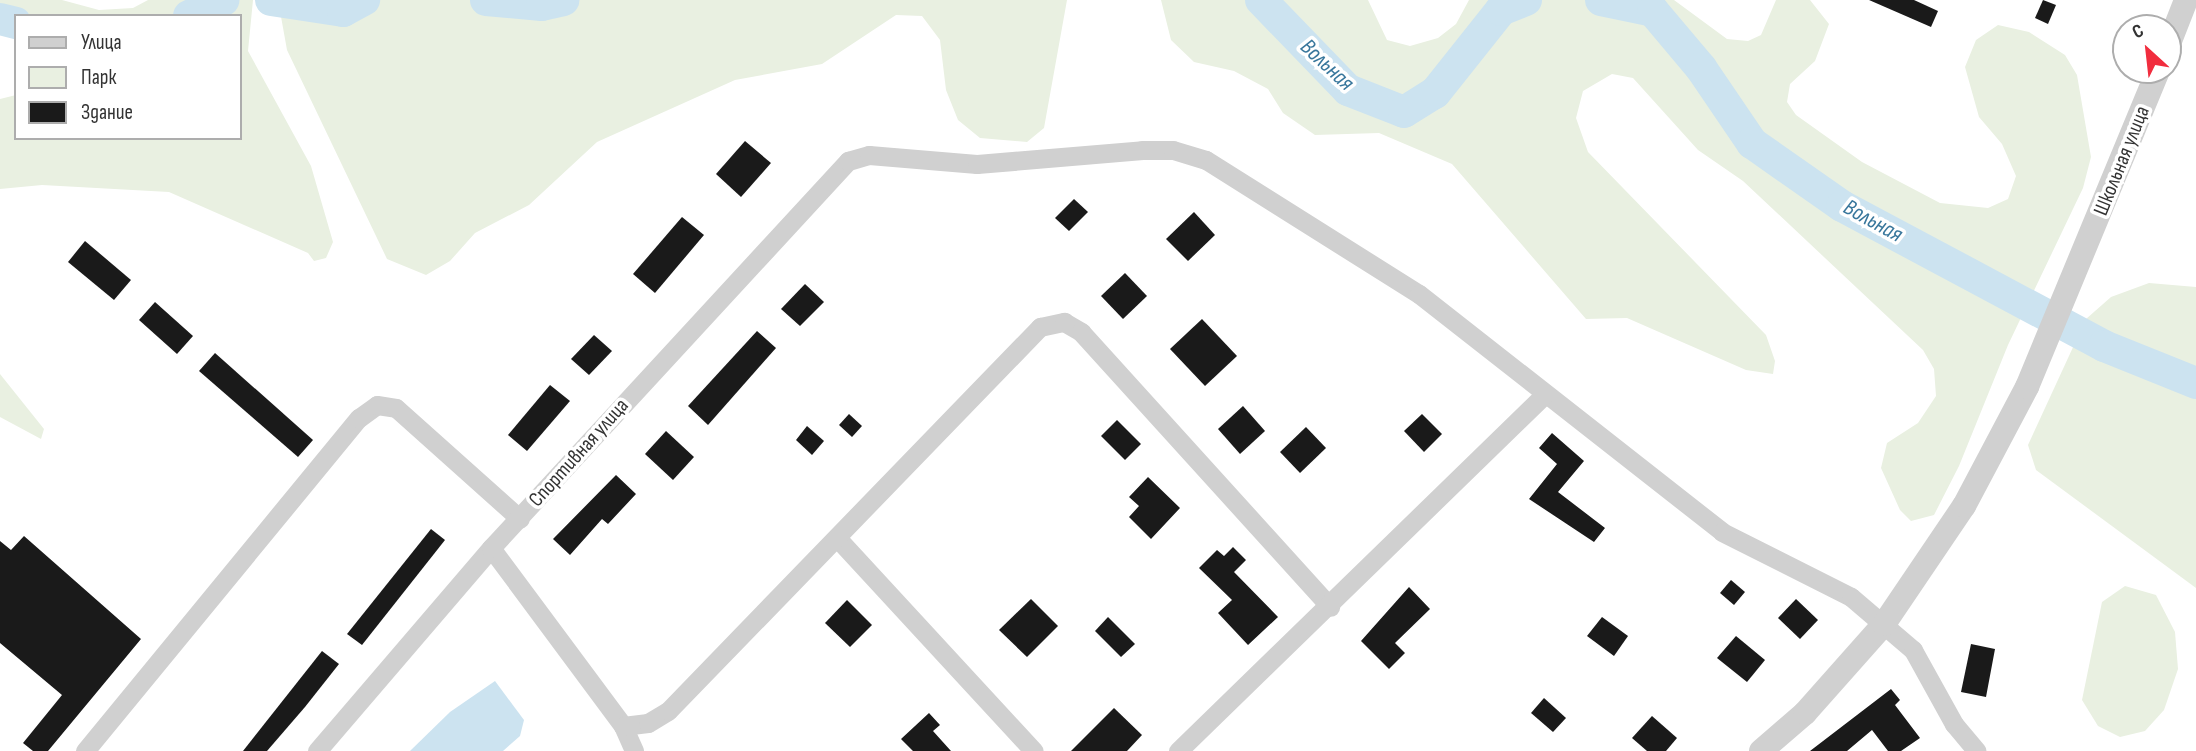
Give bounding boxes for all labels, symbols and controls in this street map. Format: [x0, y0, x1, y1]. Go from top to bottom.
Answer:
legend [14, 14, 242, 140]
north arrow [2112, 14, 2182, 84]
text: С [2129, 19, 2148, 44]
text: Улица [81, 30, 122, 55]
water label: Вольная [1294, 33, 1360, 97]
text: Парк [81, 65, 116, 90]
text: Здание [81, 100, 133, 125]
street label: Школьная улица [2089, 103, 2155, 219]
water label: Вольная [1839, 194, 1907, 248]
street label: Спортивная улица [524, 394, 634, 512]

